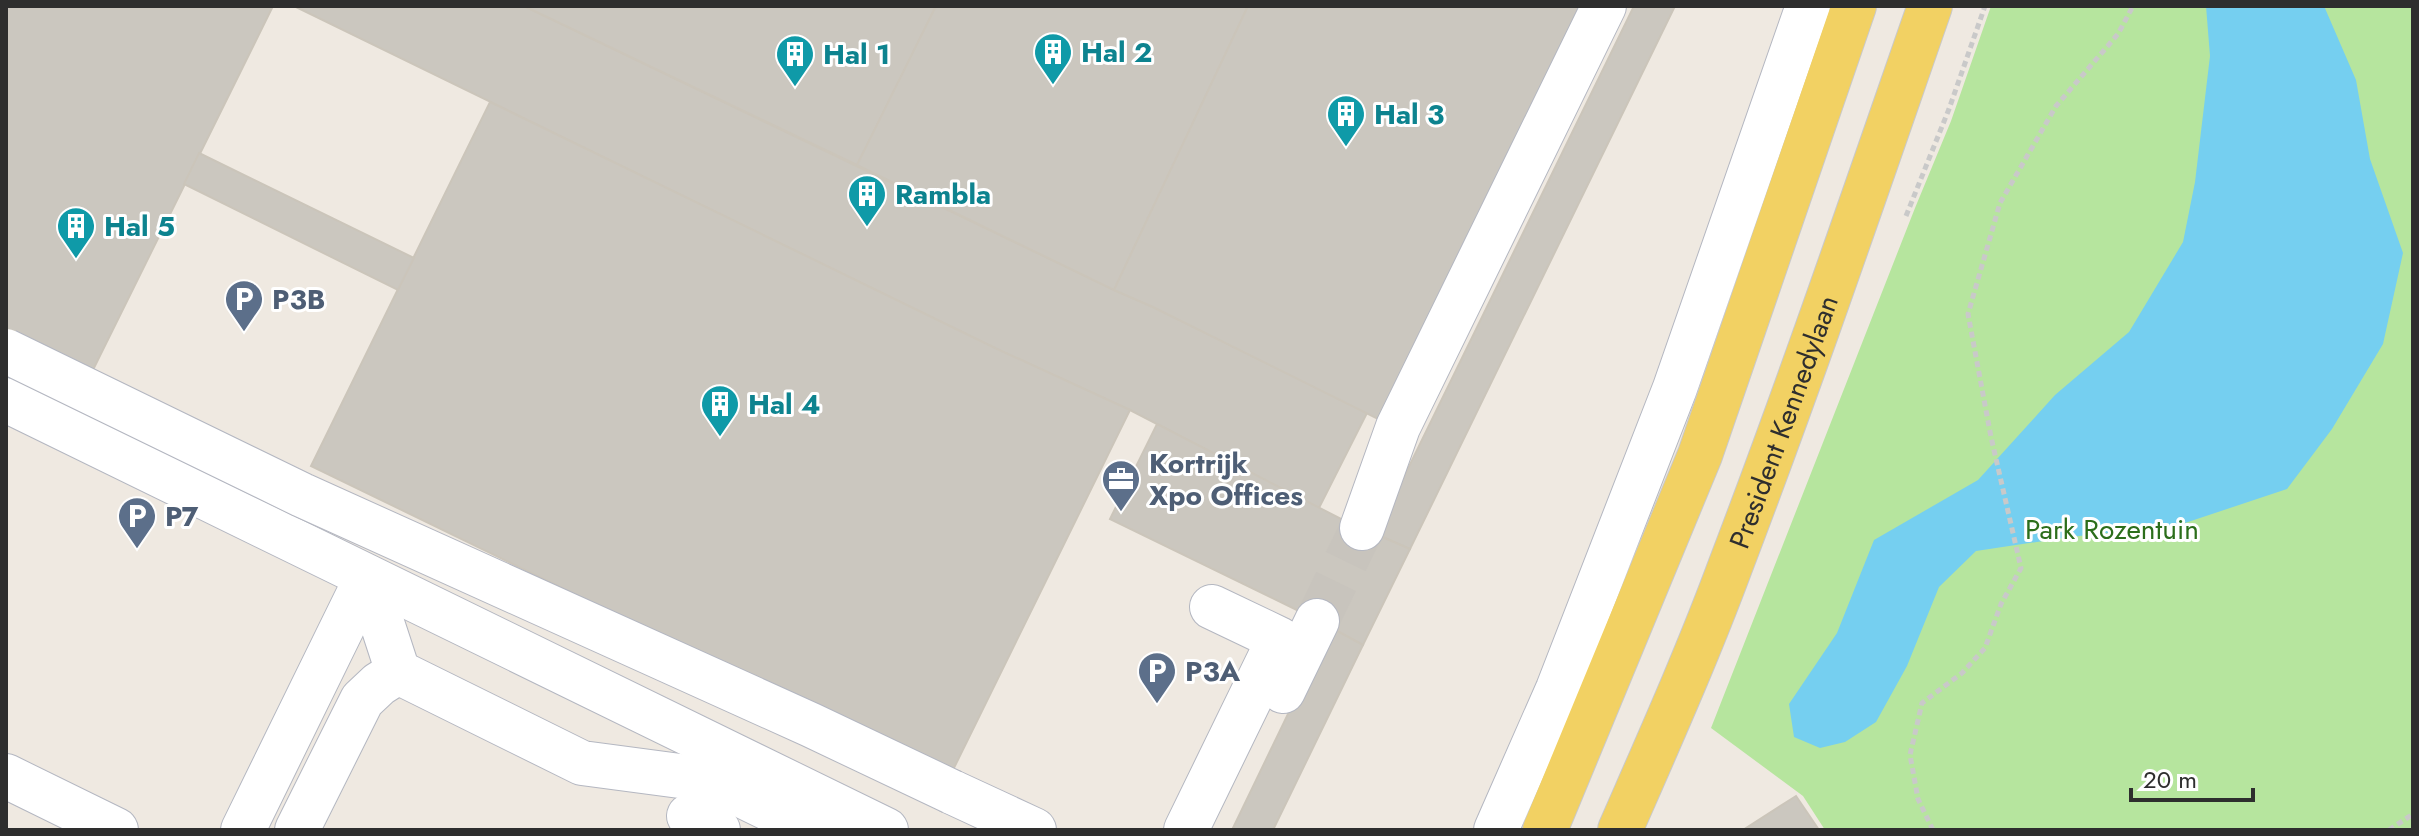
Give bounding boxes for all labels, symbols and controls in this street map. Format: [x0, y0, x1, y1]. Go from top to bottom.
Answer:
building icon: Hal 2 [1032, 31, 1074, 86]
place label: Hal 2 [1081, 32, 1152, 73]
building icon: Hal 1 [774, 33, 816, 88]
place label: Hal 1 [823, 34, 890, 75]
building icon: Hal 3 [1325, 93, 1367, 148]
place label: Hal 3 [1374, 94, 1444, 135]
building icon: Rambla [846, 173, 888, 228]
place label: Rambla [895, 174, 991, 215]
building icon: Hal 5 [55, 205, 97, 260]
place label: Hal 5 [104, 206, 175, 247]
parking icon: P3B [223, 278, 265, 333]
place label: P3B [272, 279, 325, 320]
street label: President Kennedylaan [1718, 289, 1848, 554]
building icon: Hal 4 [699, 383, 741, 438]
place label: Hal 4 [748, 384, 821, 425]
place label: Kortrijk Xpo Offices [1149, 443, 1303, 516]
office icon: Kortrijk Xpo Offices [1100, 458, 1142, 513]
parking icon: P7 [116, 495, 158, 550]
place label: P7 [165, 496, 199, 537]
park label: Park Rozentuin [2025, 509, 2199, 550]
parking icon: P3A [1136, 650, 1178, 705]
place label: P3A [1185, 651, 1240, 692]
scale bar [2131, 752, 2253, 802]
text: 20 m [2143, 762, 2197, 797]

